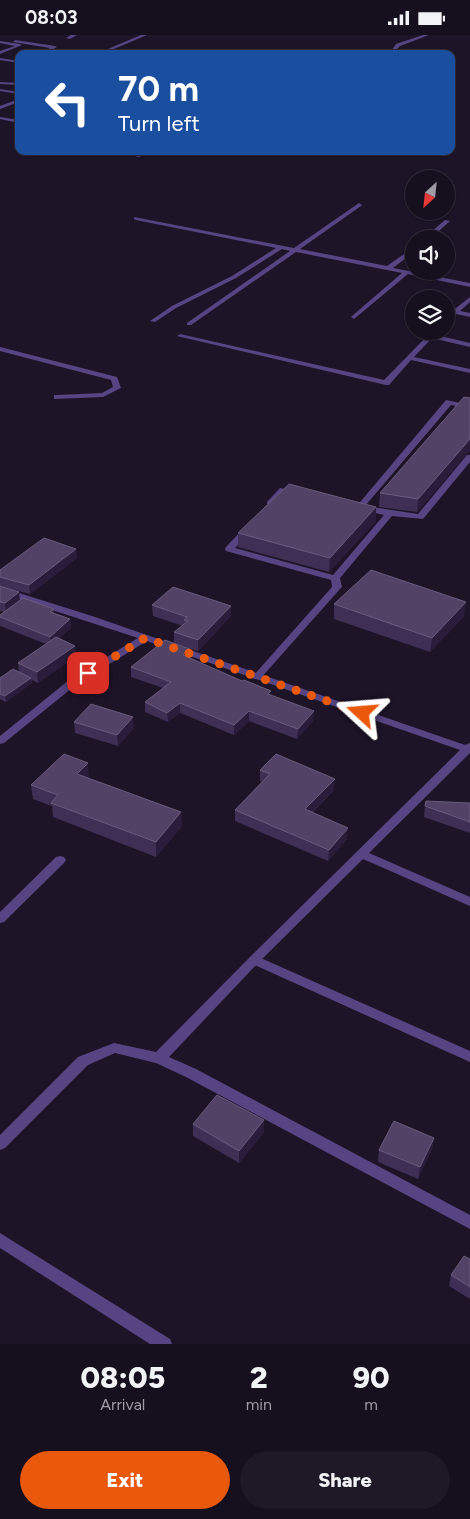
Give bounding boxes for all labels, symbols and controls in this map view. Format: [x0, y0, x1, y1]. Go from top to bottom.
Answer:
text: 08:03 [25, 6, 78, 29]
text: 70 m [118, 68, 199, 110]
icon: left [35, 70, 100, 135]
text: Turn left [118, 110, 200, 137]
north arrow [405, 170, 455, 220]
map controls [405, 170, 455, 340]
button: sound [405, 230, 455, 280]
button: layers [405, 290, 455, 340]
pin [67, 652, 109, 694]
icon: arrive [74, 659, 102, 687]
position arrow [335, 686, 387, 738]
text: 08:05 [80, 1359, 165, 1396]
text: 2 [250, 1359, 268, 1396]
text: 90 [352, 1359, 390, 1396]
text: Arrival [100, 1395, 145, 1414]
text: min [246, 1395, 272, 1414]
text: m [364, 1395, 378, 1414]
button: Exit [20, 1451, 230, 1509]
button: Share [240, 1451, 450, 1509]

